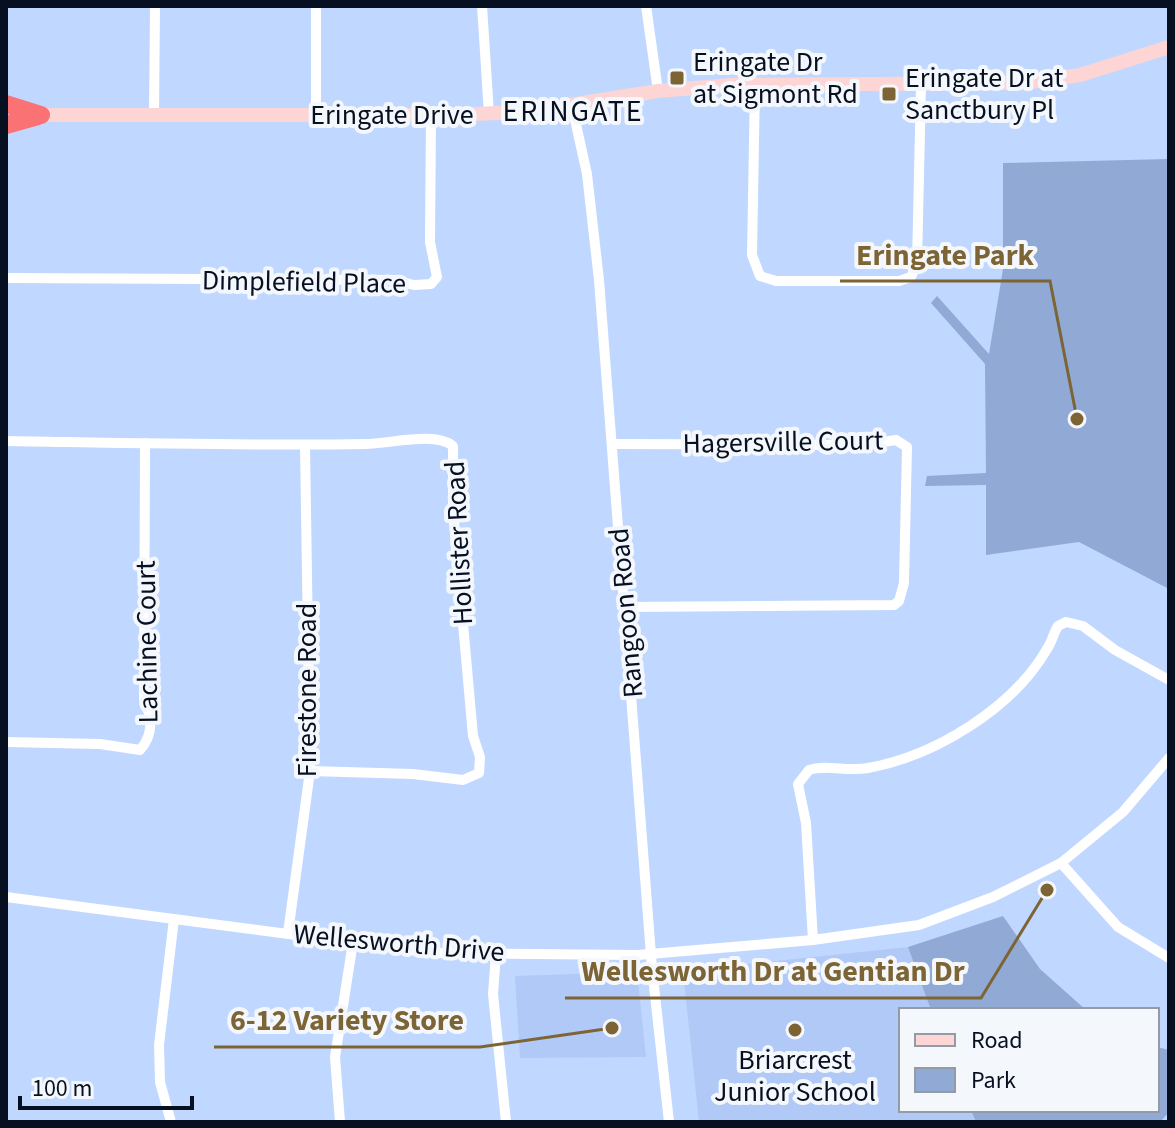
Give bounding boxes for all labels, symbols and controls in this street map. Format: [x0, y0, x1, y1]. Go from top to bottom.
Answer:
place label: Eringate Dr at Sigmont Rd [693, 42, 858, 114]
place label: Eringate Dr at Sanctbury Pl [905, 58, 1064, 130]
marker: Eringate Dr at Sigmont Rd [668, 69, 686, 87]
marker: Eringate Dr at Sanctbury Pl [880, 85, 898, 103]
district label: ERINGATE [502, 90, 644, 133]
street label: Eringate Drive [310, 95, 474, 135]
callout: Eringate Park [840, 227, 1050, 281]
text: Eringate Park [856, 234, 1035, 277]
street label: Dimplefield Place [202, 260, 406, 304]
street label: Hagersville Court [682, 420, 884, 464]
street label: Hollister Road [435, 460, 483, 626]
street label: Rangoon Road [599, 526, 653, 700]
street label: Lachine Court [126, 560, 168, 724]
street label: Firestone Road [287, 603, 327, 777]
street label: Wellesworth Drive [292, 914, 506, 972]
callout: Wellesworth Dr at Gentian Dr [565, 944, 981, 998]
text: Wellesworth Dr at Gentian Dr [581, 950, 965, 993]
callout: 6-12 Variety Store [214, 993, 480, 1047]
text: 6-12 Variety Store [230, 999, 464, 1042]
legend [899, 1008, 1159, 1112]
marker: Briarcrest Junior School [786, 1021, 804, 1039]
text: Road [971, 1023, 1023, 1058]
place label: Briarcrest Junior School [714, 1040, 876, 1112]
scale bar [20, 1060, 192, 1110]
text: Park [971, 1063, 1016, 1098]
text: 100 m [32, 1071, 92, 1106]

